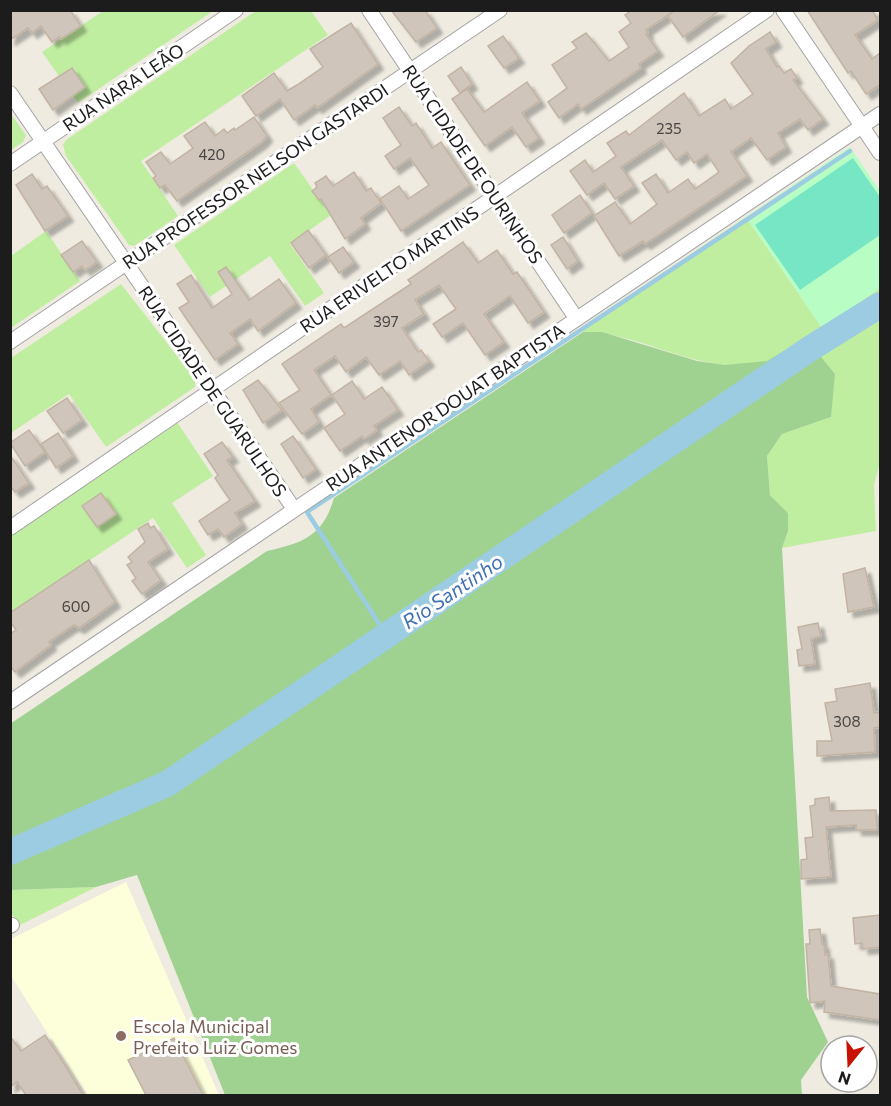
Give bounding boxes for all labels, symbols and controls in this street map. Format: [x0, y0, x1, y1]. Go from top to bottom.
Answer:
street label: RUA NARA LEÃO [58, 38, 188, 136]
street label: RUA CIDADE DE OURINHOS [398, 61, 548, 267]
street label: RUA PROFESSOR NELSON GASTARDI [118, 79, 392, 273]
house number: 235 [656, 119, 682, 137]
house number: 420 [199, 145, 225, 163]
street label: RUA ERIVELTO MARTINS [296, 201, 482, 337]
street label: RUA CIDADE DE GUARULHOS [134, 281, 292, 501]
house number: 397 [373, 312, 399, 330]
street label: RUA ANTENOR DOUAT BAPTISTA [321, 319, 569, 495]
water label: Rio Santinho [397, 549, 507, 633]
house number: 600 [62, 597, 90, 615]
house number: 308 [833, 712, 861, 730]
place label: Escola Municipal Prefeito Luiz Gomes [133, 1015, 298, 1058]
marker: Escola Municipal Prefeito Luiz Gomes [114, 1029, 128, 1043]
north arrow [819, 1034, 879, 1094]
text: N [836, 1068, 853, 1090]

